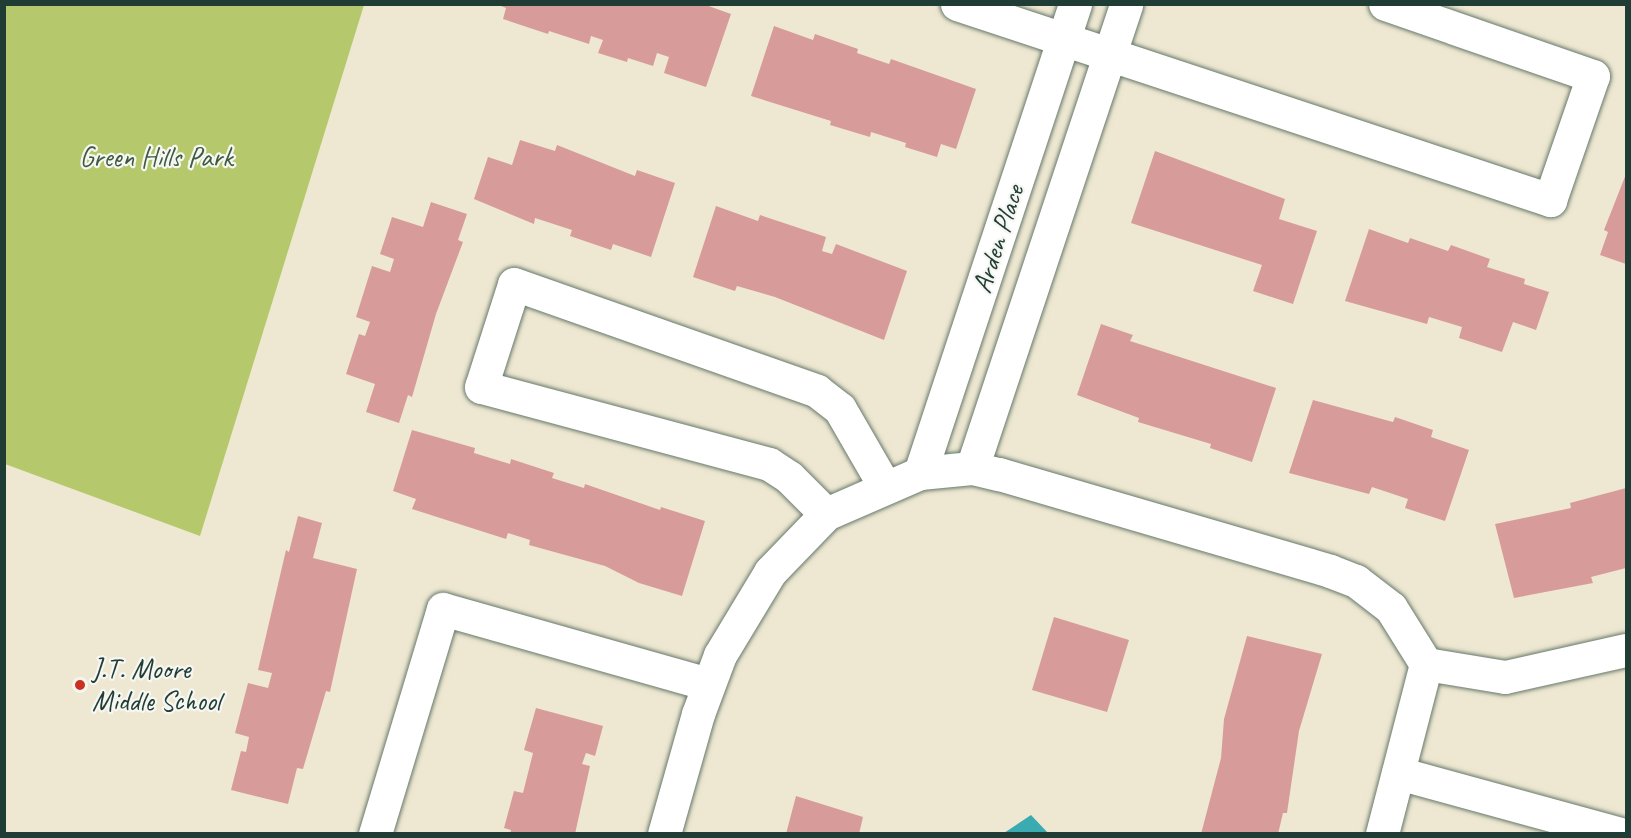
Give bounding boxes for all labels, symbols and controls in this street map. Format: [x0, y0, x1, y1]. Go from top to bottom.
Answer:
park label: Green Hills Park [80, 140, 232, 174]
street label: Arden Place [965, 180, 1031, 298]
place label: J.T. Moore Middle School [92, 652, 220, 718]
marker: J.T. Moore Middle School [73, 678, 87, 692]

